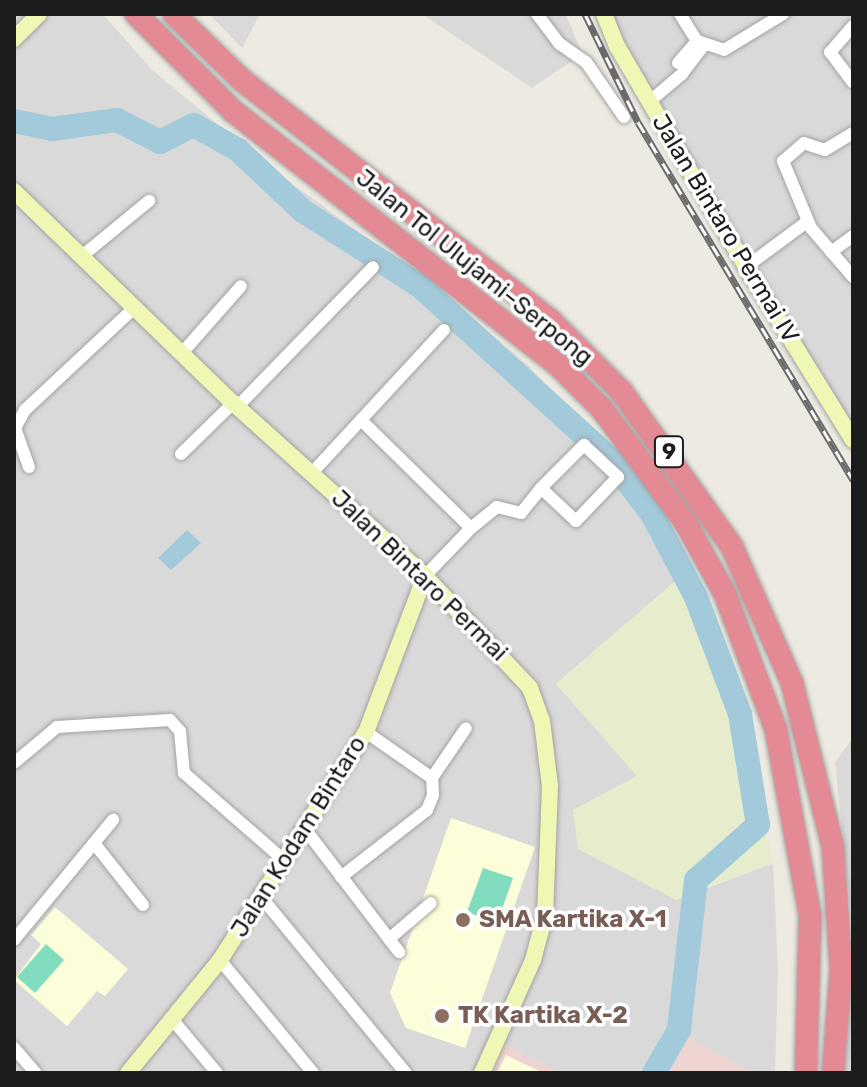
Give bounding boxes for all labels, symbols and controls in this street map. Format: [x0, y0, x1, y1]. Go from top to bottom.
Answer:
street label: Jalan Bintaro Permai IV [645, 109, 805, 349]
street label: Jalan Tol Ulujami–Serpong [350, 164, 598, 372]
road number: 9 [653, 434, 685, 470]
street label: Jalan Bintaro Permai [325, 485, 513, 667]
street label: Jalan Kodam Bintaro [225, 731, 373, 943]
place label: SMA Kartika X-1 [479, 906, 667, 934]
marker: SMA Kartika X-1 [454, 911, 472, 929]
place label: TK Kartika X-2 [458, 1002, 628, 1030]
marker: TK Kartika X-2 [433, 1007, 451, 1025]

